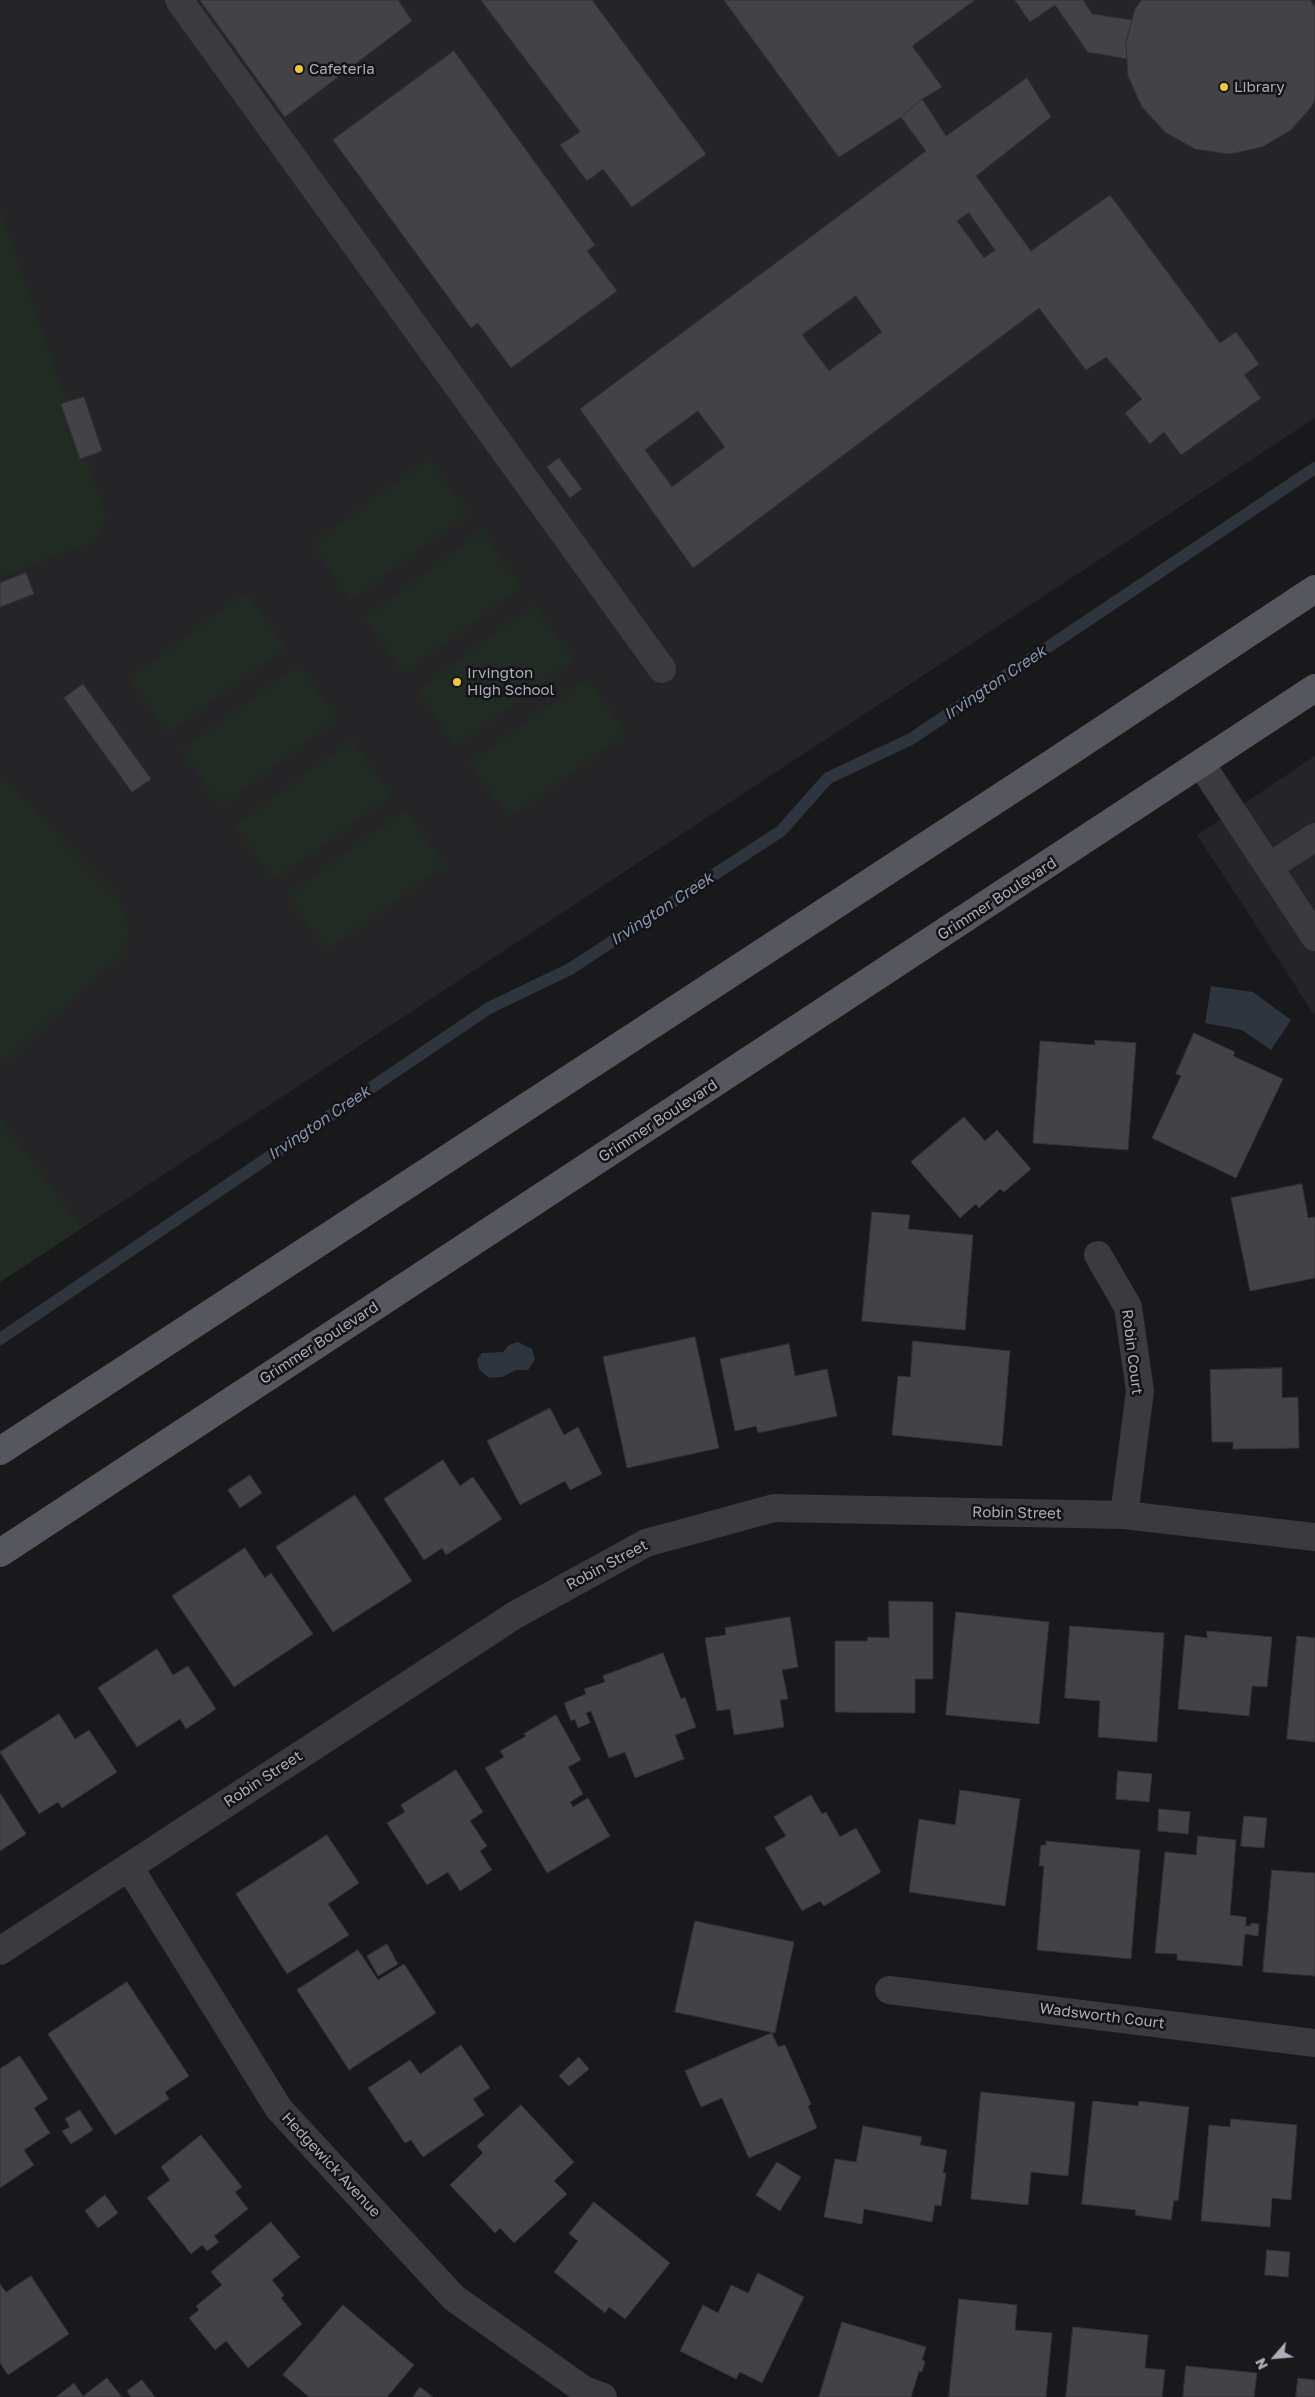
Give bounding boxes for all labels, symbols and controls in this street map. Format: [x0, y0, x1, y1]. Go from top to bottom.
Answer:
place label: Cafeteria [309, 60, 375, 78]
marker: Cafeteria [293, 63, 305, 75]
place label: Library [1234, 78, 1285, 96]
marker: Library [1218, 81, 1230, 93]
water label: Irvington Creek [940, 642, 1050, 724]
place label: Irvington High School [467, 664, 554, 699]
marker: Irvington High School [451, 676, 463, 688]
street label: Grimmer Boulevard [934, 854, 1060, 944]
water label: Irvington Creek [607, 869, 717, 949]
street label: Grimmer Boulevard [595, 1076, 721, 1166]
water label: Irvington Creek [264, 1082, 374, 1164]
street label: Grimmer Boulevard [256, 1298, 382, 1388]
street label: Robin Court [1118, 1308, 1146, 1396]
street label: Robin Street [972, 1503, 1062, 1523]
street label: Robin Street [563, 1536, 651, 1594]
street label: Robin Street [220, 1747, 306, 1811]
street label: Wadsworth Court [1038, 1999, 1166, 2033]
street label: Hedgewick Avenue [278, 2109, 384, 2221]
north arrow [1250, 2332, 1300, 2382]
text: N [1251, 2355, 1271, 2373]

